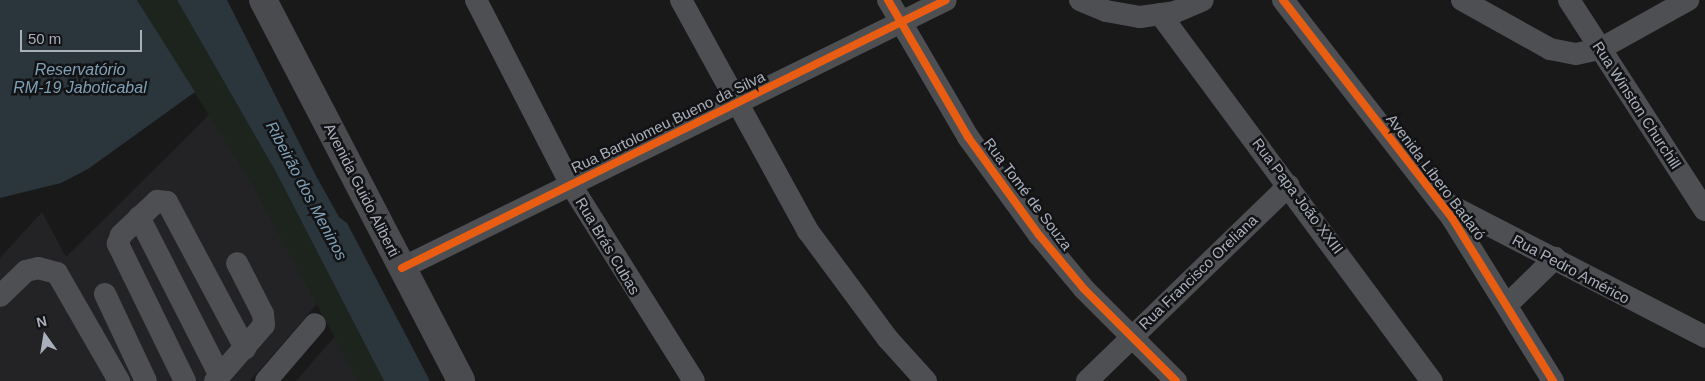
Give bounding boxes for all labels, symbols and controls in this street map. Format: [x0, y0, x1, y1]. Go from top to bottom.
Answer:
scale bar [22, 20, 145, 52]
text: 50 m [28, 30, 61, 47]
street label: Rua Winston Churchill [1589, 38, 1685, 172]
water label: Reservatório RM-19 Jaboticabal [13, 60, 147, 98]
street label: Rua Bartolomeu Bueno da Silva [568, 67, 768, 177]
street label: Avenida Líbero Badaró [1383, 110, 1489, 244]
water label: Ribeirão dos Meninos [261, 118, 351, 264]
street label: Avenida Guido Aliberti [320, 120, 404, 260]
street label: Rua Tomé de Souza [980, 134, 1076, 254]
street label: Rua Papa João XXIII [1249, 135, 1347, 257]
street label: Rua Brás Cubas [572, 194, 644, 298]
street label: Rua Francisco Oreliana [1135, 211, 1261, 333]
street label: Rua Pedro Américo [1509, 230, 1633, 308]
north arrow [20, 311, 70, 361]
text: N [35, 312, 48, 330]

